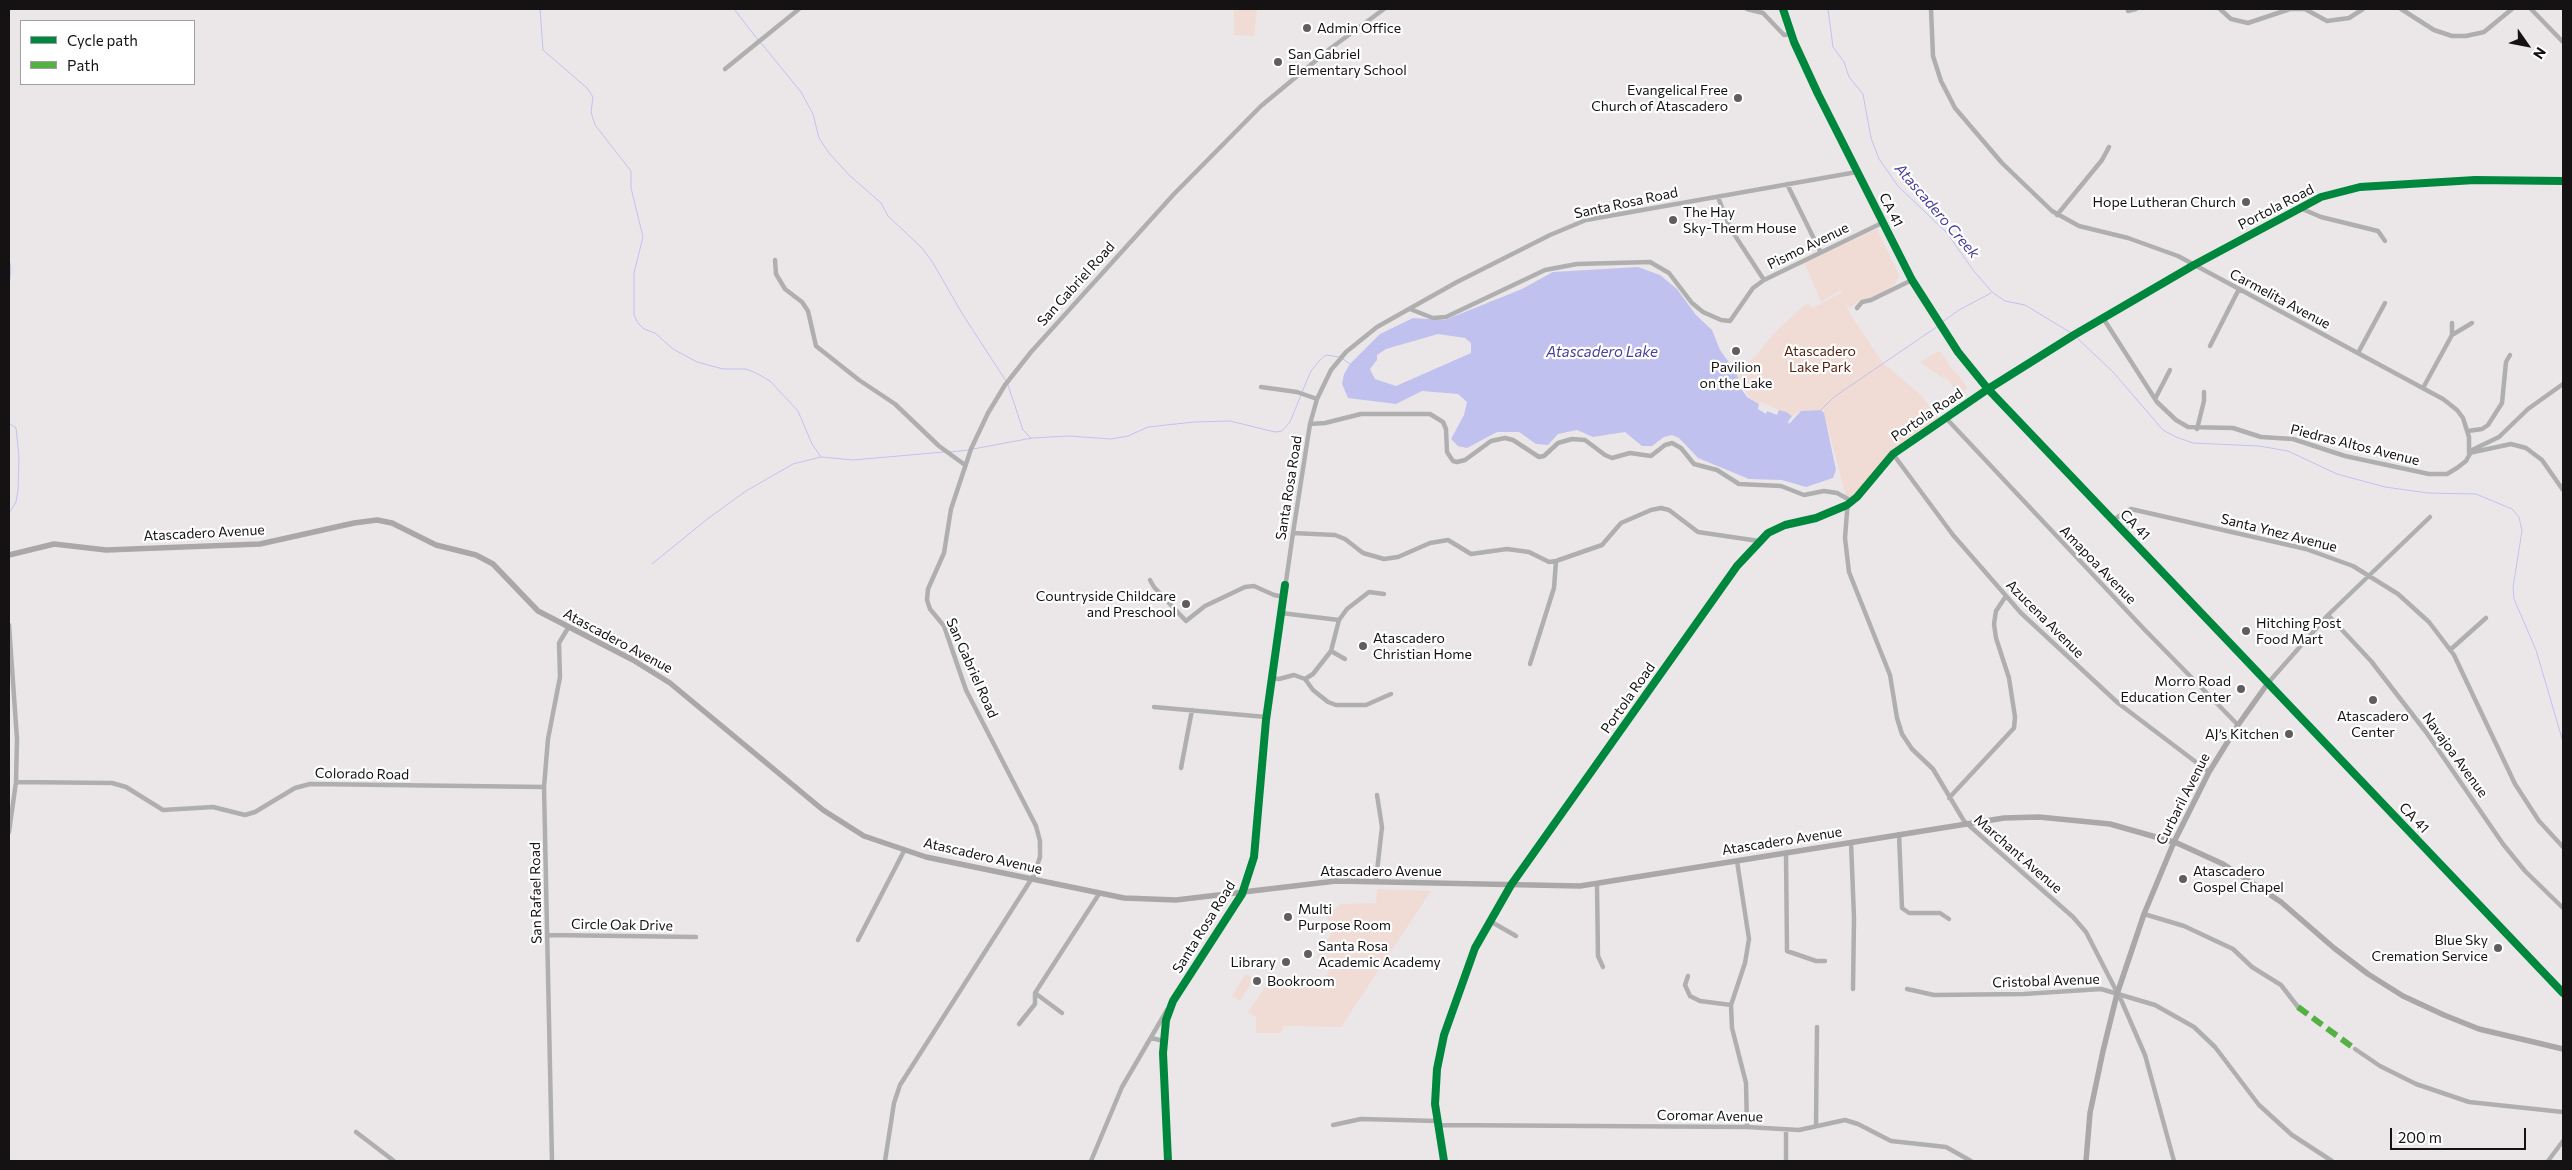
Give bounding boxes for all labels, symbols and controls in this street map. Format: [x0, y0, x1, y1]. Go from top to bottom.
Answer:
legend [20, 20, 195, 85]
place label: Admin Office [1317, 20, 1401, 36]
north arrow [2502, 20, 2552, 70]
marker: Admin Office [1301, 22, 1313, 34]
text: Cycle path [67, 31, 138, 49]
text: N [2530, 44, 2550, 62]
place label: San Gabriel Elementary School [1288, 46, 1407, 78]
text: Path [67, 56, 99, 74]
marker: San Gabriel Elementary School [1272, 56, 1284, 68]
place label: Evangelical Free Church of Atascadero [1591, 82, 1728, 114]
marker: Evangelical Free Church of Atascadero [1732, 92, 1744, 104]
water label: Atascadero Creek [1891, 160, 1983, 262]
street label: Portola Road [2235, 181, 2317, 233]
street label: Santa Rosa Road [1573, 184, 1679, 222]
street label: CA 41 [1875, 190, 1907, 230]
place label: Hope Lutheran Church [2093, 194, 2236, 210]
marker: Hope Lutheran Church [2240, 196, 2252, 208]
place label: The Hay Sky-Therm House [1683, 204, 1796, 236]
marker: The Hay Sky-Therm House [1667, 214, 1679, 226]
street label: Pismo Avenue [1764, 219, 1852, 273]
street label: San Gabriel Road [1034, 238, 1118, 330]
street label: Carmelita Avenue [2227, 265, 2333, 333]
water label: Atascadero Lake [1546, 343, 1658, 361]
park label: Atascadero Lake Park [1784, 343, 1856, 376]
marker: Pavilion on the Lake [1730, 345, 1742, 357]
place label: Pavilion on the Lake [1700, 359, 1772, 392]
street label: Portola Road [1888, 385, 1966, 445]
street label: Piedras Altos Avenue [2289, 421, 2421, 469]
street label: Santa Rosa Road [1272, 435, 1306, 541]
street label: CA 41 [2116, 506, 2154, 544]
street label: Santa Ynez Avenue [2219, 510, 2339, 556]
street label: Atascadero Avenue [143, 521, 265, 545]
street label: Amapoa Avenue [2056, 522, 2140, 608]
street label: Azucena Avenue [2002, 576, 2088, 662]
place label: Countryside Childcare and Preschool [1036, 588, 1176, 620]
marker: Countryside Childcare and Preschool [1180, 598, 1192, 610]
street label: Atascadero Avenue [560, 605, 676, 677]
street label: San Gabriel Road [942, 615, 1002, 721]
place label: Hitching Post Food Mart [2256, 615, 2341, 648]
marker: Hitching Post Food Mart [2240, 625, 2252, 637]
place label: Atascadero Christian Home [1373, 630, 1472, 662]
marker: Atascadero Christian Home [1357, 640, 1369, 652]
street label: Portola Road [1597, 659, 1659, 737]
place label: Morro Road Education Center [2121, 673, 2231, 706]
marker: Morro Road Education Center [2235, 683, 2247, 695]
marker: Atascadero Center [2367, 694, 2379, 706]
place label: Atascadero Center [2337, 708, 2409, 740]
street label: Navajoa Avenue [2419, 709, 2491, 801]
place label: AJ’s Kitchen [2205, 726, 2279, 742]
marker: AJ’s Kitchen [2283, 728, 2295, 740]
street label: Curbaril Avenue [2153, 750, 2213, 848]
street label: Colorado Road [315, 765, 409, 783]
street label: CA 41 [2395, 799, 2433, 837]
street label: Marchant Avenue [1970, 811, 2066, 897]
street label: Atascadero Avenue [1721, 823, 1843, 859]
street label: Atascadero Avenue [922, 834, 1044, 878]
street label: San Rafael Road [527, 842, 545, 944]
street label: Atascadero Avenue [1320, 863, 1442, 879]
place label: Atascadero Gospel Chapel [2193, 863, 2284, 896]
marker: Atascadero Gospel Chapel [2177, 873, 2189, 885]
street label: Santa Rosa Road [1169, 878, 1239, 976]
place label: Multi Purpose Room [1298, 901, 1391, 934]
marker: Multi Purpose Room [1282, 911, 1294, 923]
street label: Circle Oak Drive [571, 916, 673, 934]
place label: Blue Sky Cremation Service [2371, 932, 2488, 964]
place label: Santa Rosa Academic Academy [1318, 938, 1441, 970]
marker: Blue Sky Cremation Service [2492, 942, 2504, 954]
marker: Santa Rosa Academic Academy [1302, 948, 1314, 960]
place label: Library [1230, 954, 1276, 970]
marker: Library [1280, 956, 1292, 968]
street label: Cristobal Avenue [1992, 971, 2100, 991]
place label: Bookroom [1267, 973, 1335, 989]
marker: Bookroom [1251, 975, 1263, 987]
street label: Coromar Avenue [1657, 1107, 1763, 1125]
scale bar [2392, 1118, 2528, 1150]
text: 200 m [2398, 1128, 2442, 1146]

